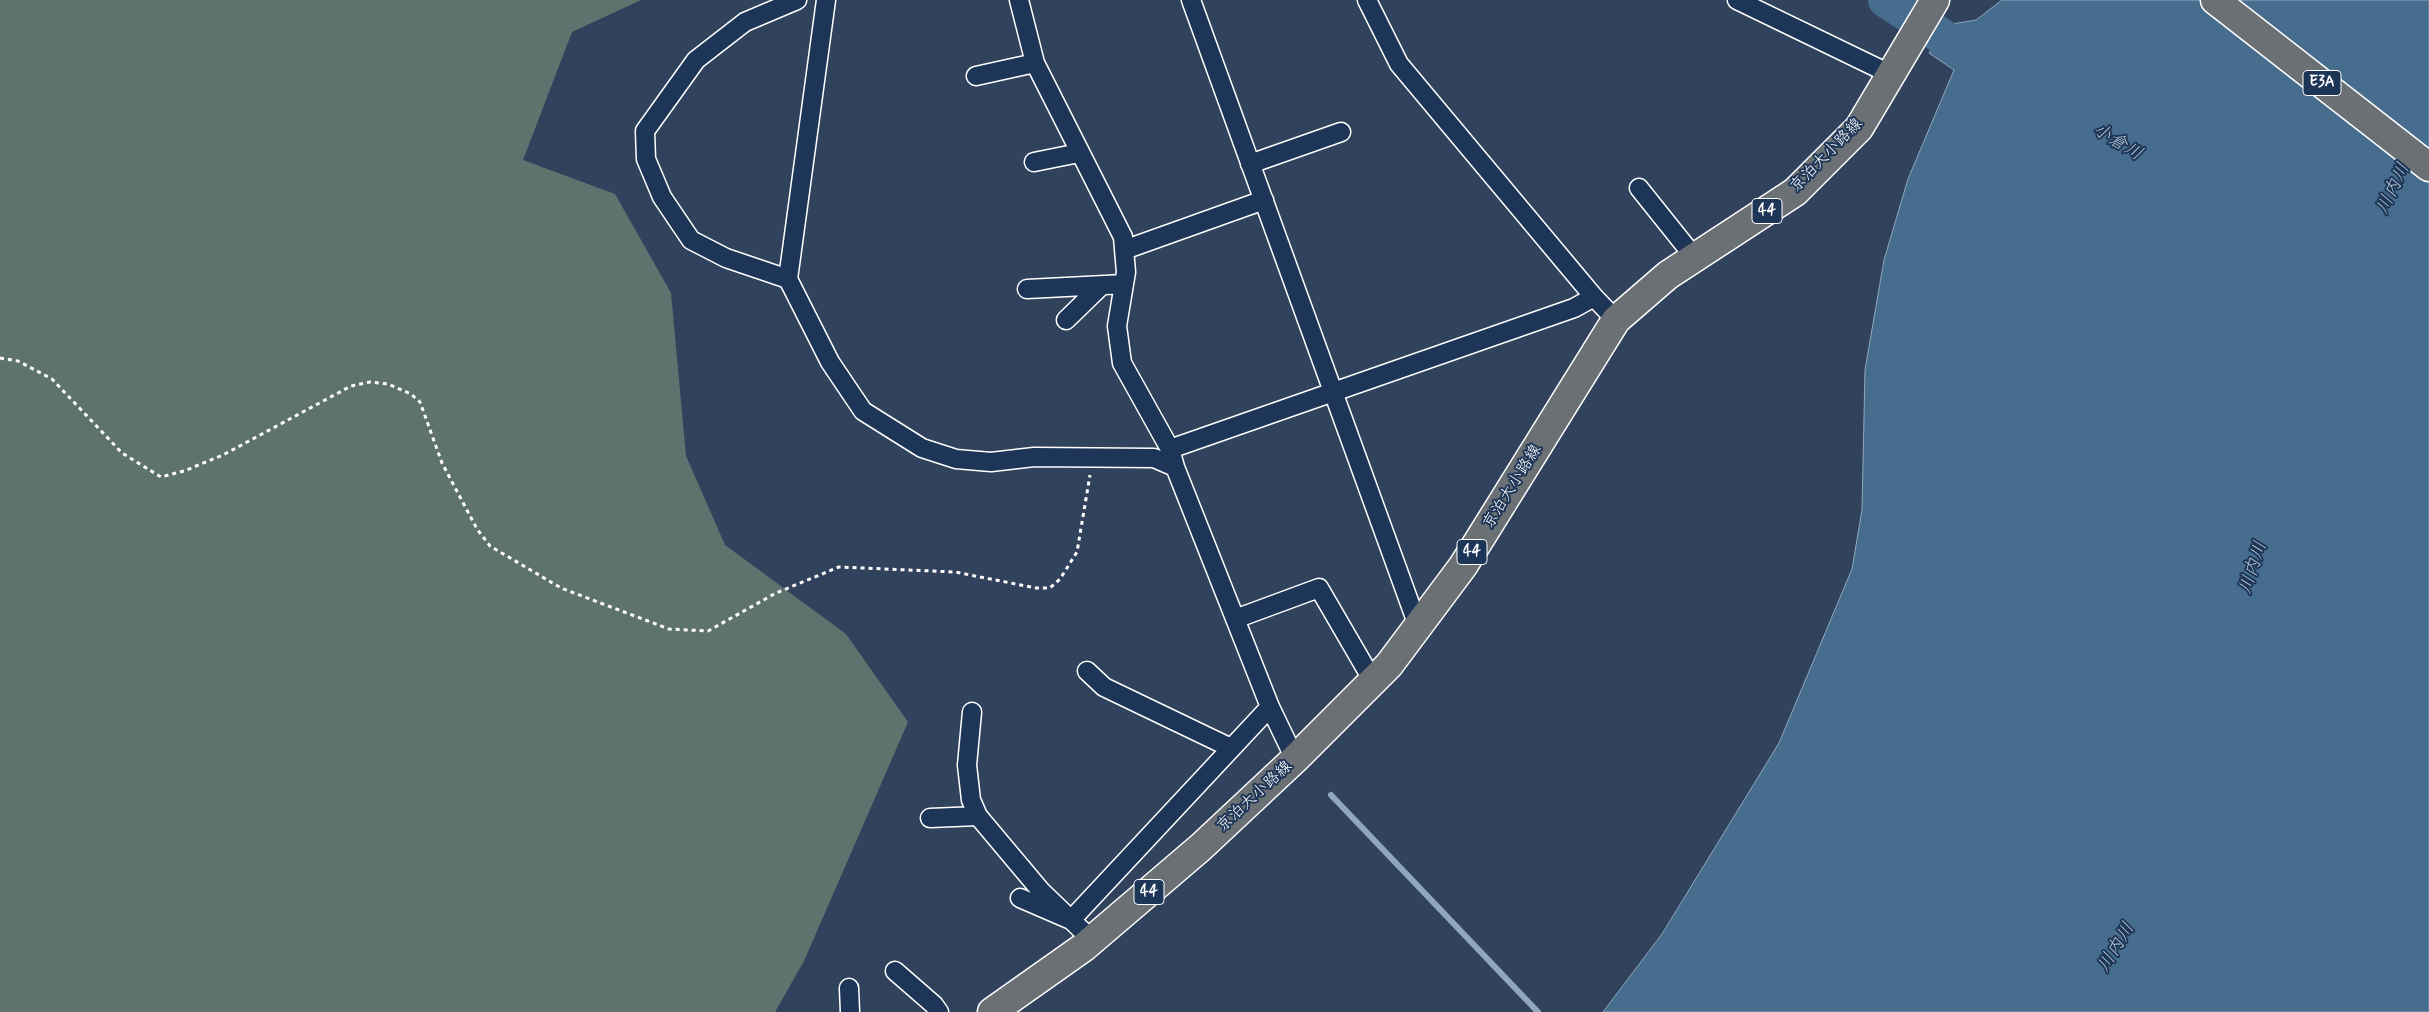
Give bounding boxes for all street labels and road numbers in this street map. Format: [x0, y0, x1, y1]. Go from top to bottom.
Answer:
road number: E3A [2303, 70, 2341, 96]
street label: 京泊大小路線 [1787, 115, 1867, 197]
road number: 44 [1752, 198, 1782, 224]
street label: 京泊大小路線 [1479, 441, 1547, 533]
road number: 44 [1457, 540, 1487, 564]
street label: 京泊大小路線 [1213, 757, 1297, 837]
road number: 44 [1134, 880, 1164, 904]

